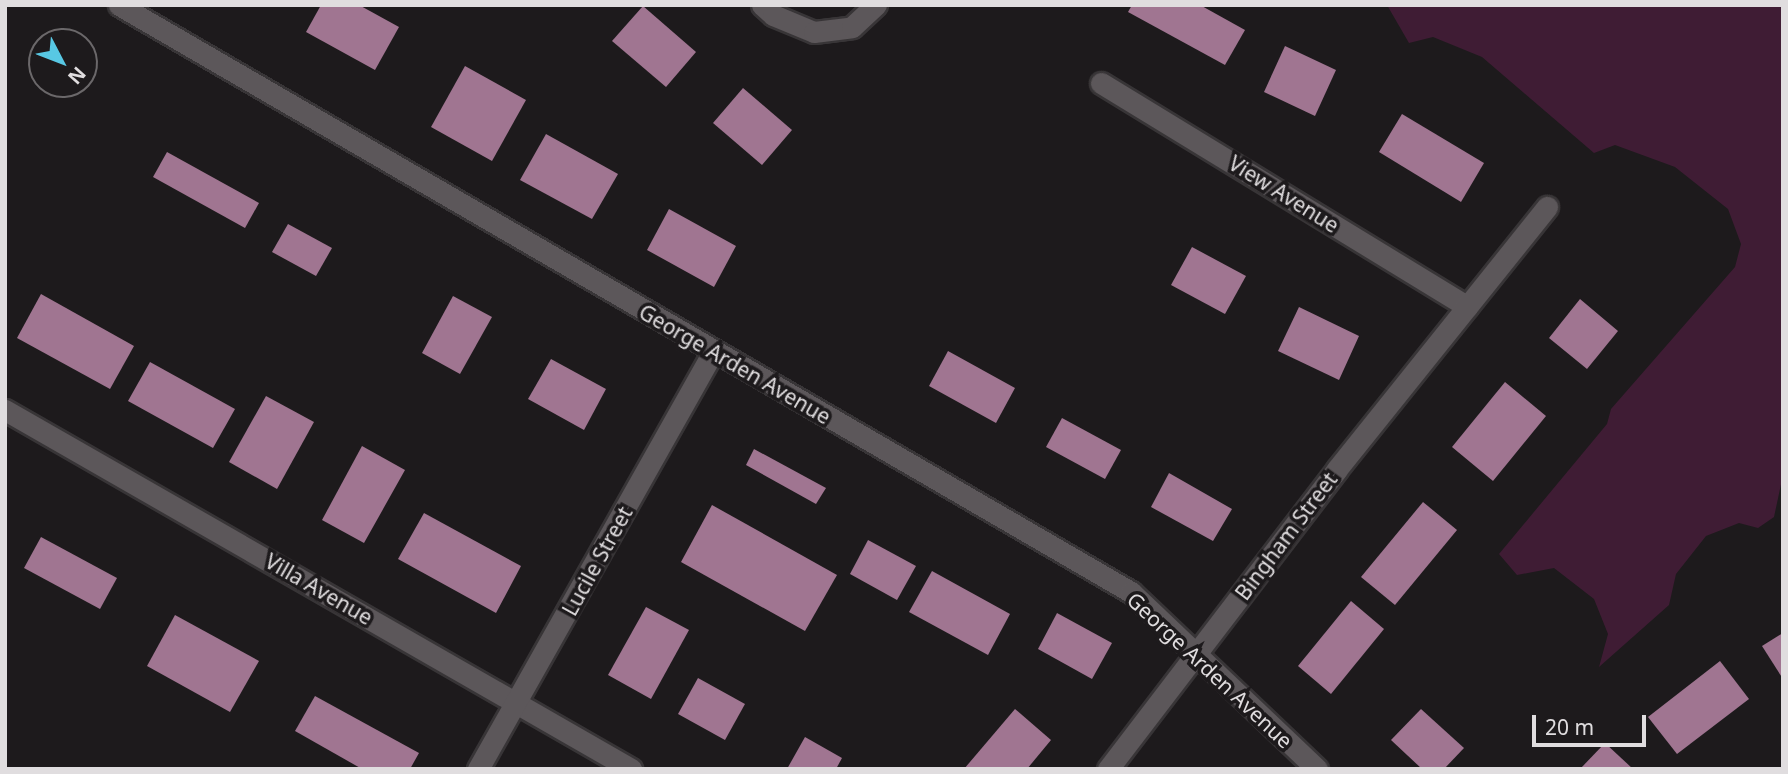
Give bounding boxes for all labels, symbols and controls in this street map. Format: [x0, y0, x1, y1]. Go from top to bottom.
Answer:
north arrow [28, 28, 98, 98]
text: N [62, 61, 92, 90]
street label: View Avenue [1224, 150, 1344, 238]
street label: George Arden Avenue [635, 299, 835, 429]
street label: Bingham Street [1230, 467, 1342, 605]
street label: Lucile Street [557, 502, 637, 620]
street label: Villa Avenue [261, 548, 377, 630]
street label: George Arden Avenue [1122, 587, 1298, 753]
scale bar [1536, 700, 1650, 744]
text: 20 m [1545, 713, 1594, 741]

